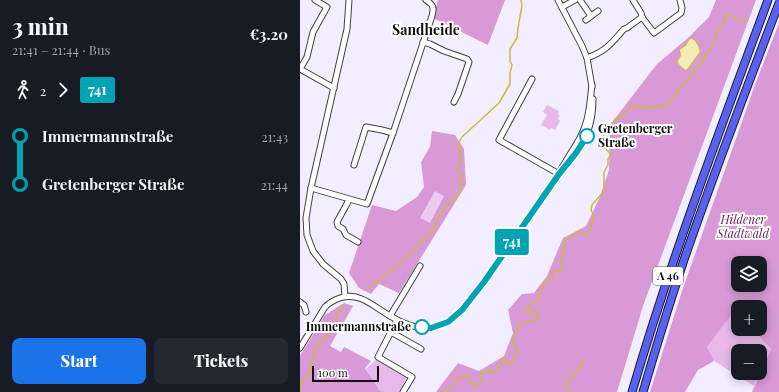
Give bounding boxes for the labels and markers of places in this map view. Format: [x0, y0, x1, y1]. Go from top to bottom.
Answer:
place label: Gretenberger Straße [598, 120, 673, 150]
marker: Gretenberger Straße [579, 128, 595, 144]
place label: Immermannstraße [306, 318, 411, 334]
marker: Immermannstraße [414, 319, 430, 335]

